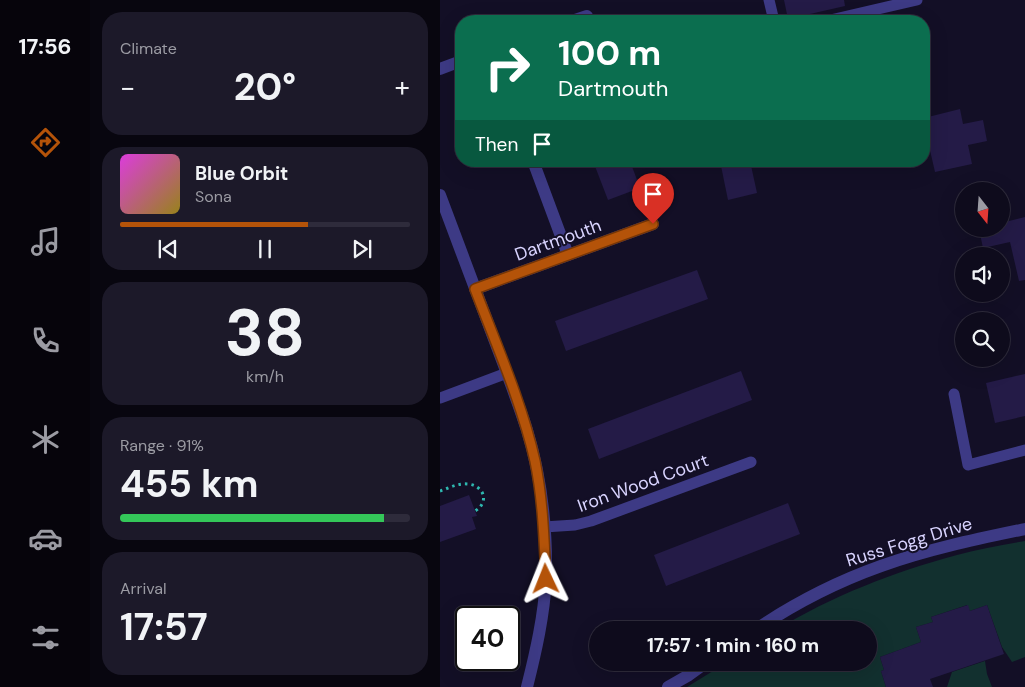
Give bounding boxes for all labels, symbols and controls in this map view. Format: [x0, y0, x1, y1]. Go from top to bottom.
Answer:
text: 100 m [558, 30, 661, 76]
text: 17:56 [18, 32, 72, 61]
icon: right [475, 35, 540, 100]
text: Climate [120, 38, 177, 59]
text: 20° [234, 62, 296, 112]
text: − [120, 69, 135, 106]
text: + [395, 69, 410, 106]
text: Dartmouth [558, 74, 668, 103]
icon: directions [28, 125, 63, 160]
icon: arrive [528, 130, 556, 158]
text: Then [475, 132, 518, 157]
text: Blue Orbit [195, 161, 288, 186]
pin [632, 173, 674, 224]
icon: arrive [639, 180, 667, 208]
north arrow [955, 182, 1010, 238]
map controls [955, 182, 1010, 367]
text: Sona [195, 186, 232, 207]
street label: Dartmouth [511, 213, 605, 267]
icon: music [28, 224, 63, 259]
icon: previous [154, 235, 182, 263]
icon: pause [251, 235, 279, 263]
icon: next [348, 235, 376, 263]
button: sound [955, 247, 1010, 302]
text: 38 [225, 291, 305, 375]
button: search [955, 312, 1010, 367]
icon: phone [28, 323, 63, 358]
text: km/h [246, 366, 284, 387]
icon: climate [28, 422, 63, 457]
text: Range · 91% [120, 435, 204, 456]
street label: Iron Wood Court [574, 448, 712, 518]
text: 455 km [120, 459, 259, 509]
street label: Russ Fogg Drive [843, 511, 975, 573]
icon: car [28, 521, 63, 556]
position arrow [519, 552, 571, 604]
text: Arrival [120, 578, 167, 599]
text: 17:57 [120, 602, 208, 652]
speed limit sign: 40 [455, 606, 520, 671]
icon: filters [28, 620, 63, 655]
text: 17:57 · 1 min · 160 m [647, 633, 819, 658]

